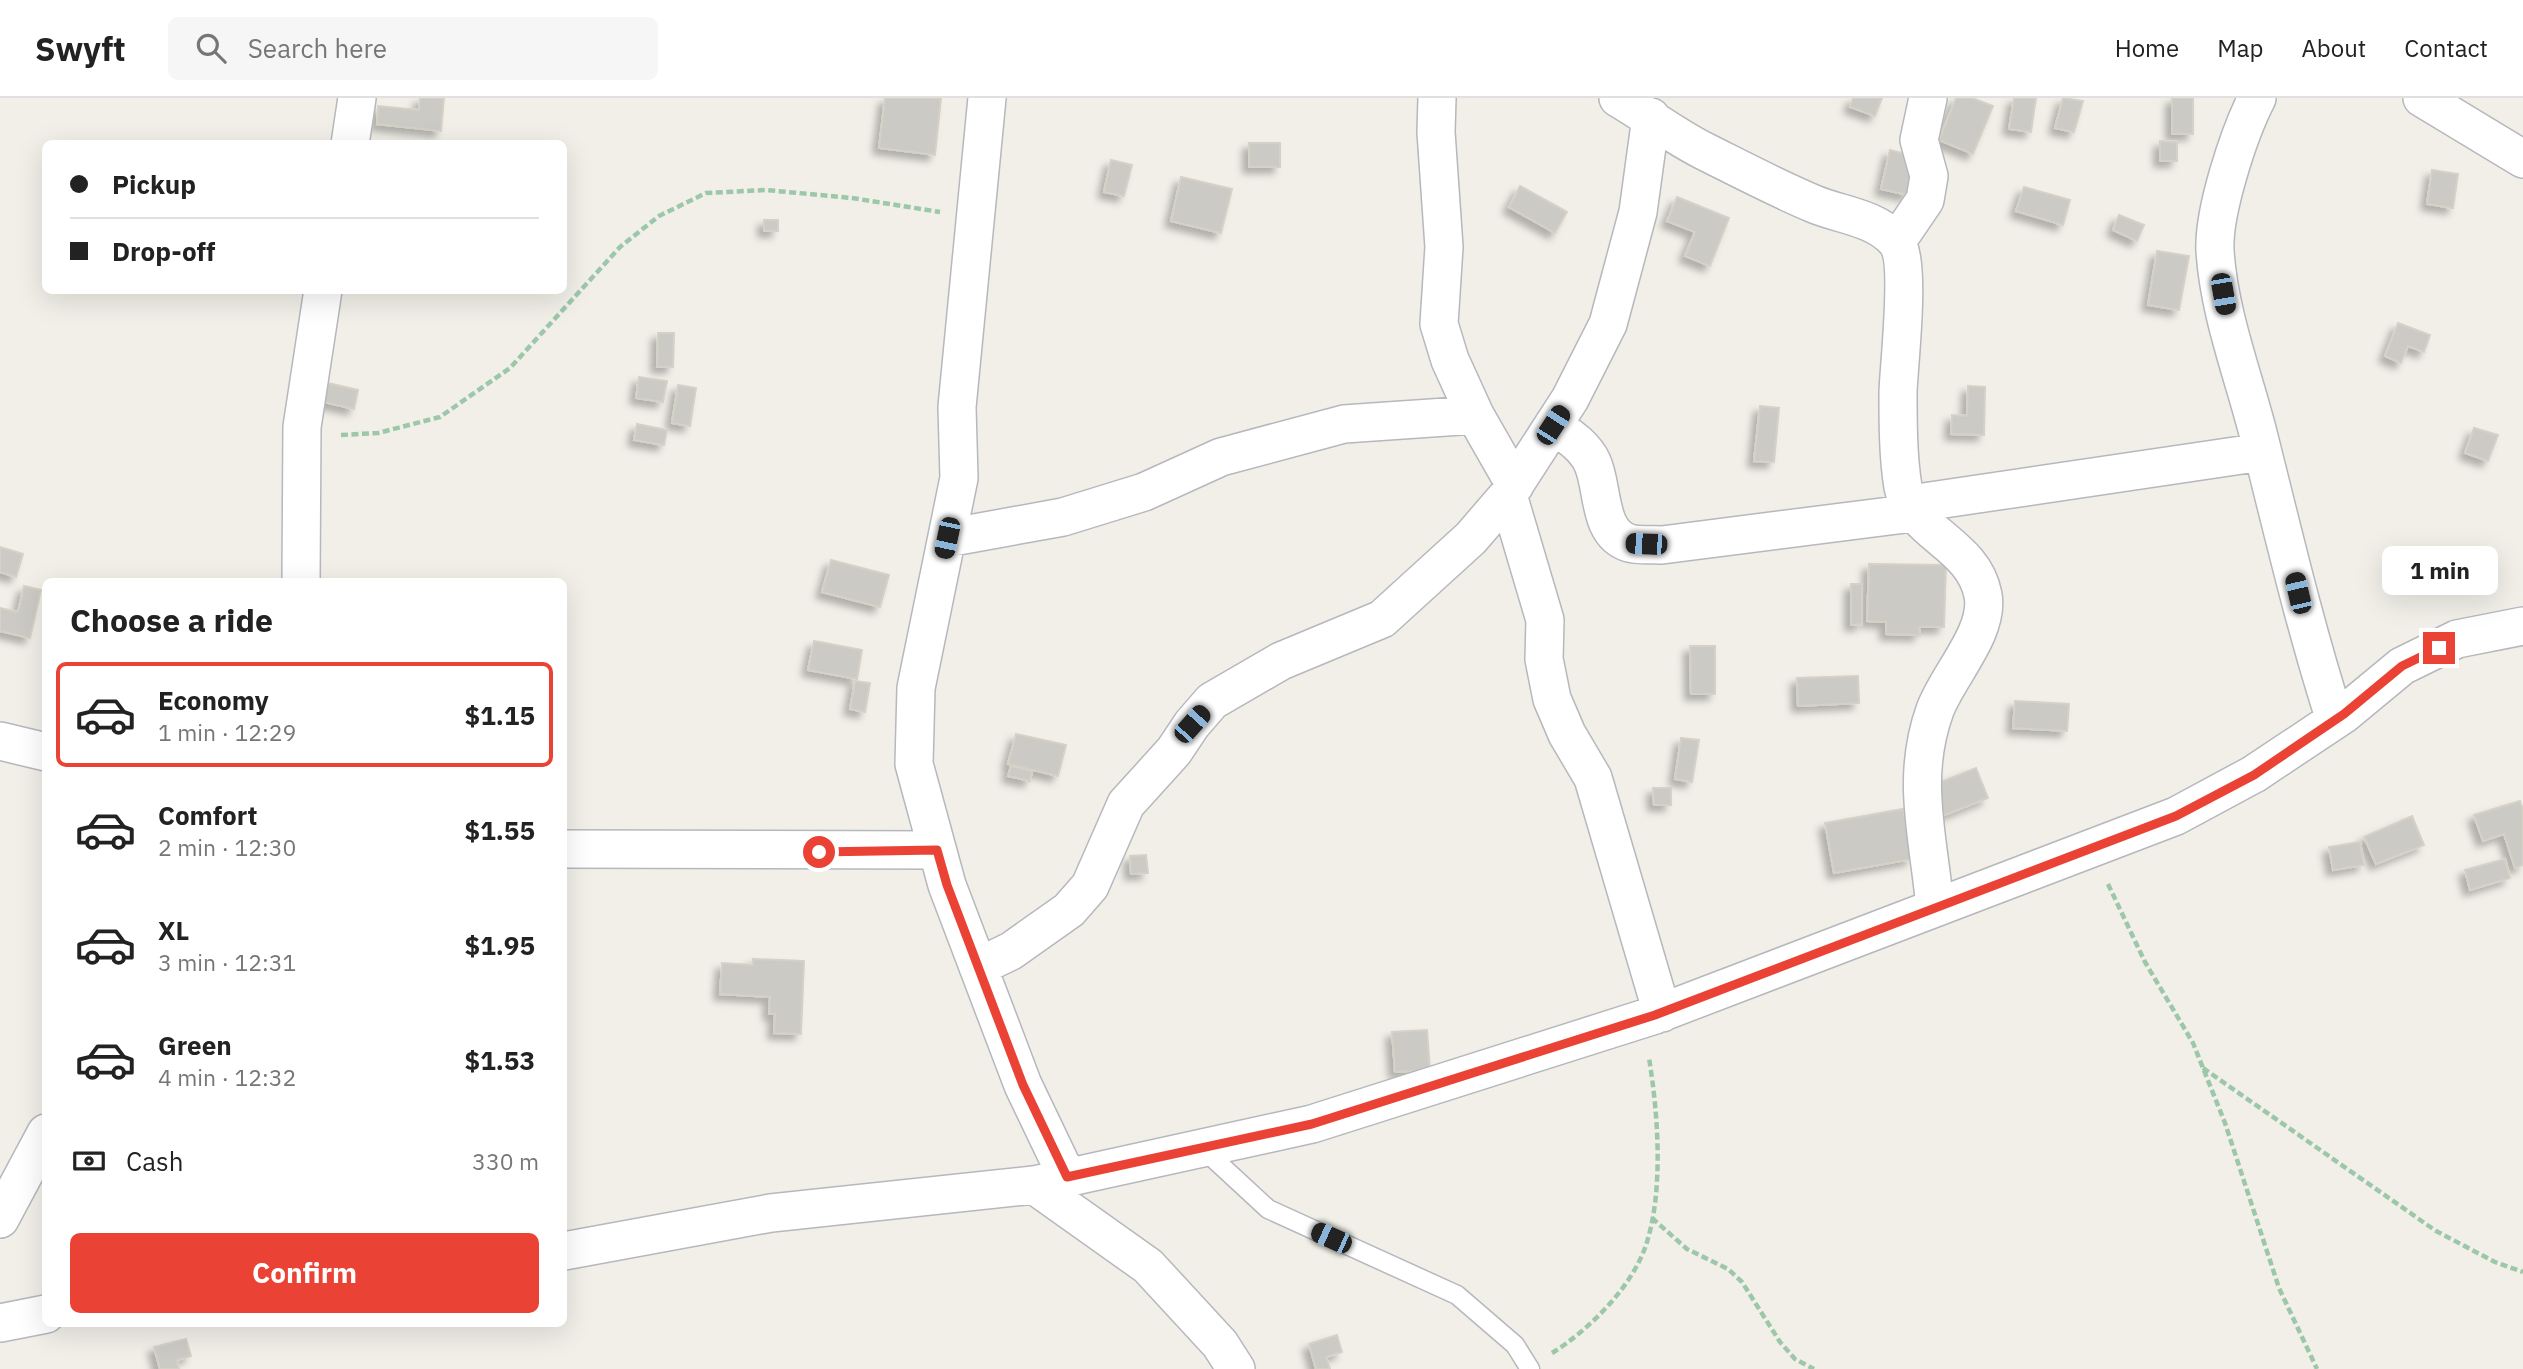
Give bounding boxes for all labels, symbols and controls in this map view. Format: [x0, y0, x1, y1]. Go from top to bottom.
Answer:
search box [168, 17, 658, 80]
text: Swyft [35, 27, 126, 70]
icon: search [192, 29, 230, 67]
text: Search here [248, 31, 387, 65]
text: Home [2115, 32, 2179, 64]
text: Map [2217, 32, 2263, 64]
text: About [2301, 32, 2366, 64]
text: Contact [2404, 32, 2488, 64]
text: Pickup [112, 167, 196, 201]
text: Drop-off [112, 234, 215, 268]
car [2210, 271, 2237, 317]
car [1533, 402, 1574, 448]
car [933, 515, 962, 561]
car [1625, 533, 1668, 555]
callout: 1 min [2381, 546, 2497, 596]
text: 1 min [2410, 555, 2470, 585]
car [2284, 570, 2313, 616]
text: Choose a ride [70, 599, 273, 641]
route end [2423, 632, 2455, 664]
icon: car [74, 683, 137, 746]
text: Economy [158, 683, 269, 717]
text: $1.15 [465, 698, 535, 732]
car [1171, 701, 1214, 747]
text: 1 min · 12:29 [158, 717, 296, 747]
icon: car [74, 798, 137, 861]
text: Comfort [158, 798, 257, 832]
text: $1.55 [465, 813, 535, 847]
text: 2 min · 12:30 [158, 832, 296, 862]
route start [803, 836, 835, 868]
icon: car [74, 913, 137, 976]
text: XL [158, 913, 189, 947]
text: $1.95 [465, 928, 535, 962]
text: 3 min · 12:31 [158, 947, 296, 977]
icon: car [74, 1028, 137, 1091]
text: Green [158, 1028, 232, 1062]
text: $1.53 [465, 1043, 535, 1077]
text: 4 min · 12:32 [158, 1062, 296, 1092]
icon: cash [70, 1142, 108, 1180]
text: Cash [126, 1144, 183, 1178]
text: 330 m [472, 1146, 539, 1176]
car [1308, 1220, 1355, 1256]
button: Confirm [70, 1233, 539, 1313]

